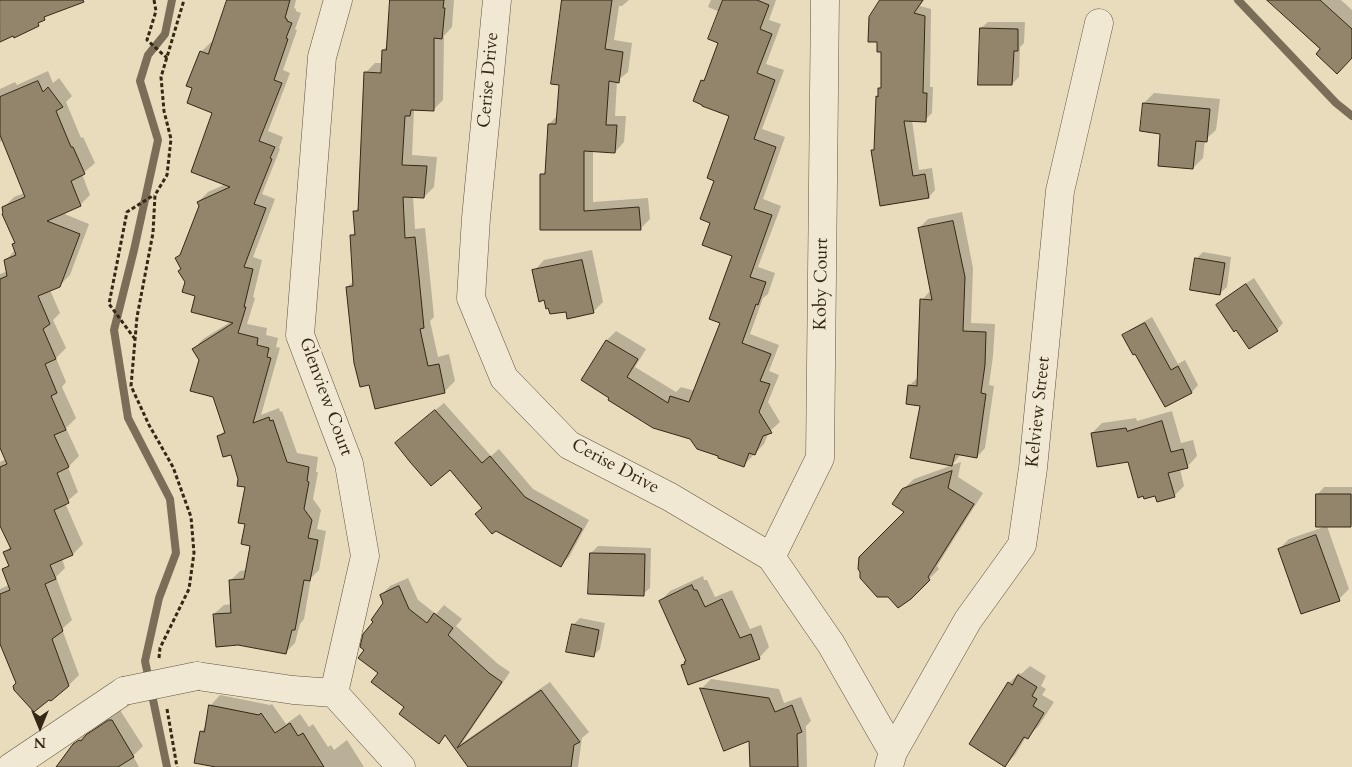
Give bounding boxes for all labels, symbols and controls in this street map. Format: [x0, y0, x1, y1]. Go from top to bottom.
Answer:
street label: Cerise Drive [474, 31, 504, 129]
street label: Koby Court [810, 237, 834, 331]
street label: Glenview Court [294, 335, 356, 459]
street label: Kelview Street [1022, 356, 1056, 468]
street label: Cerise Drive [567, 435, 663, 499]
north arrow [15, 702, 65, 752]
text: N [34, 733, 46, 752]

